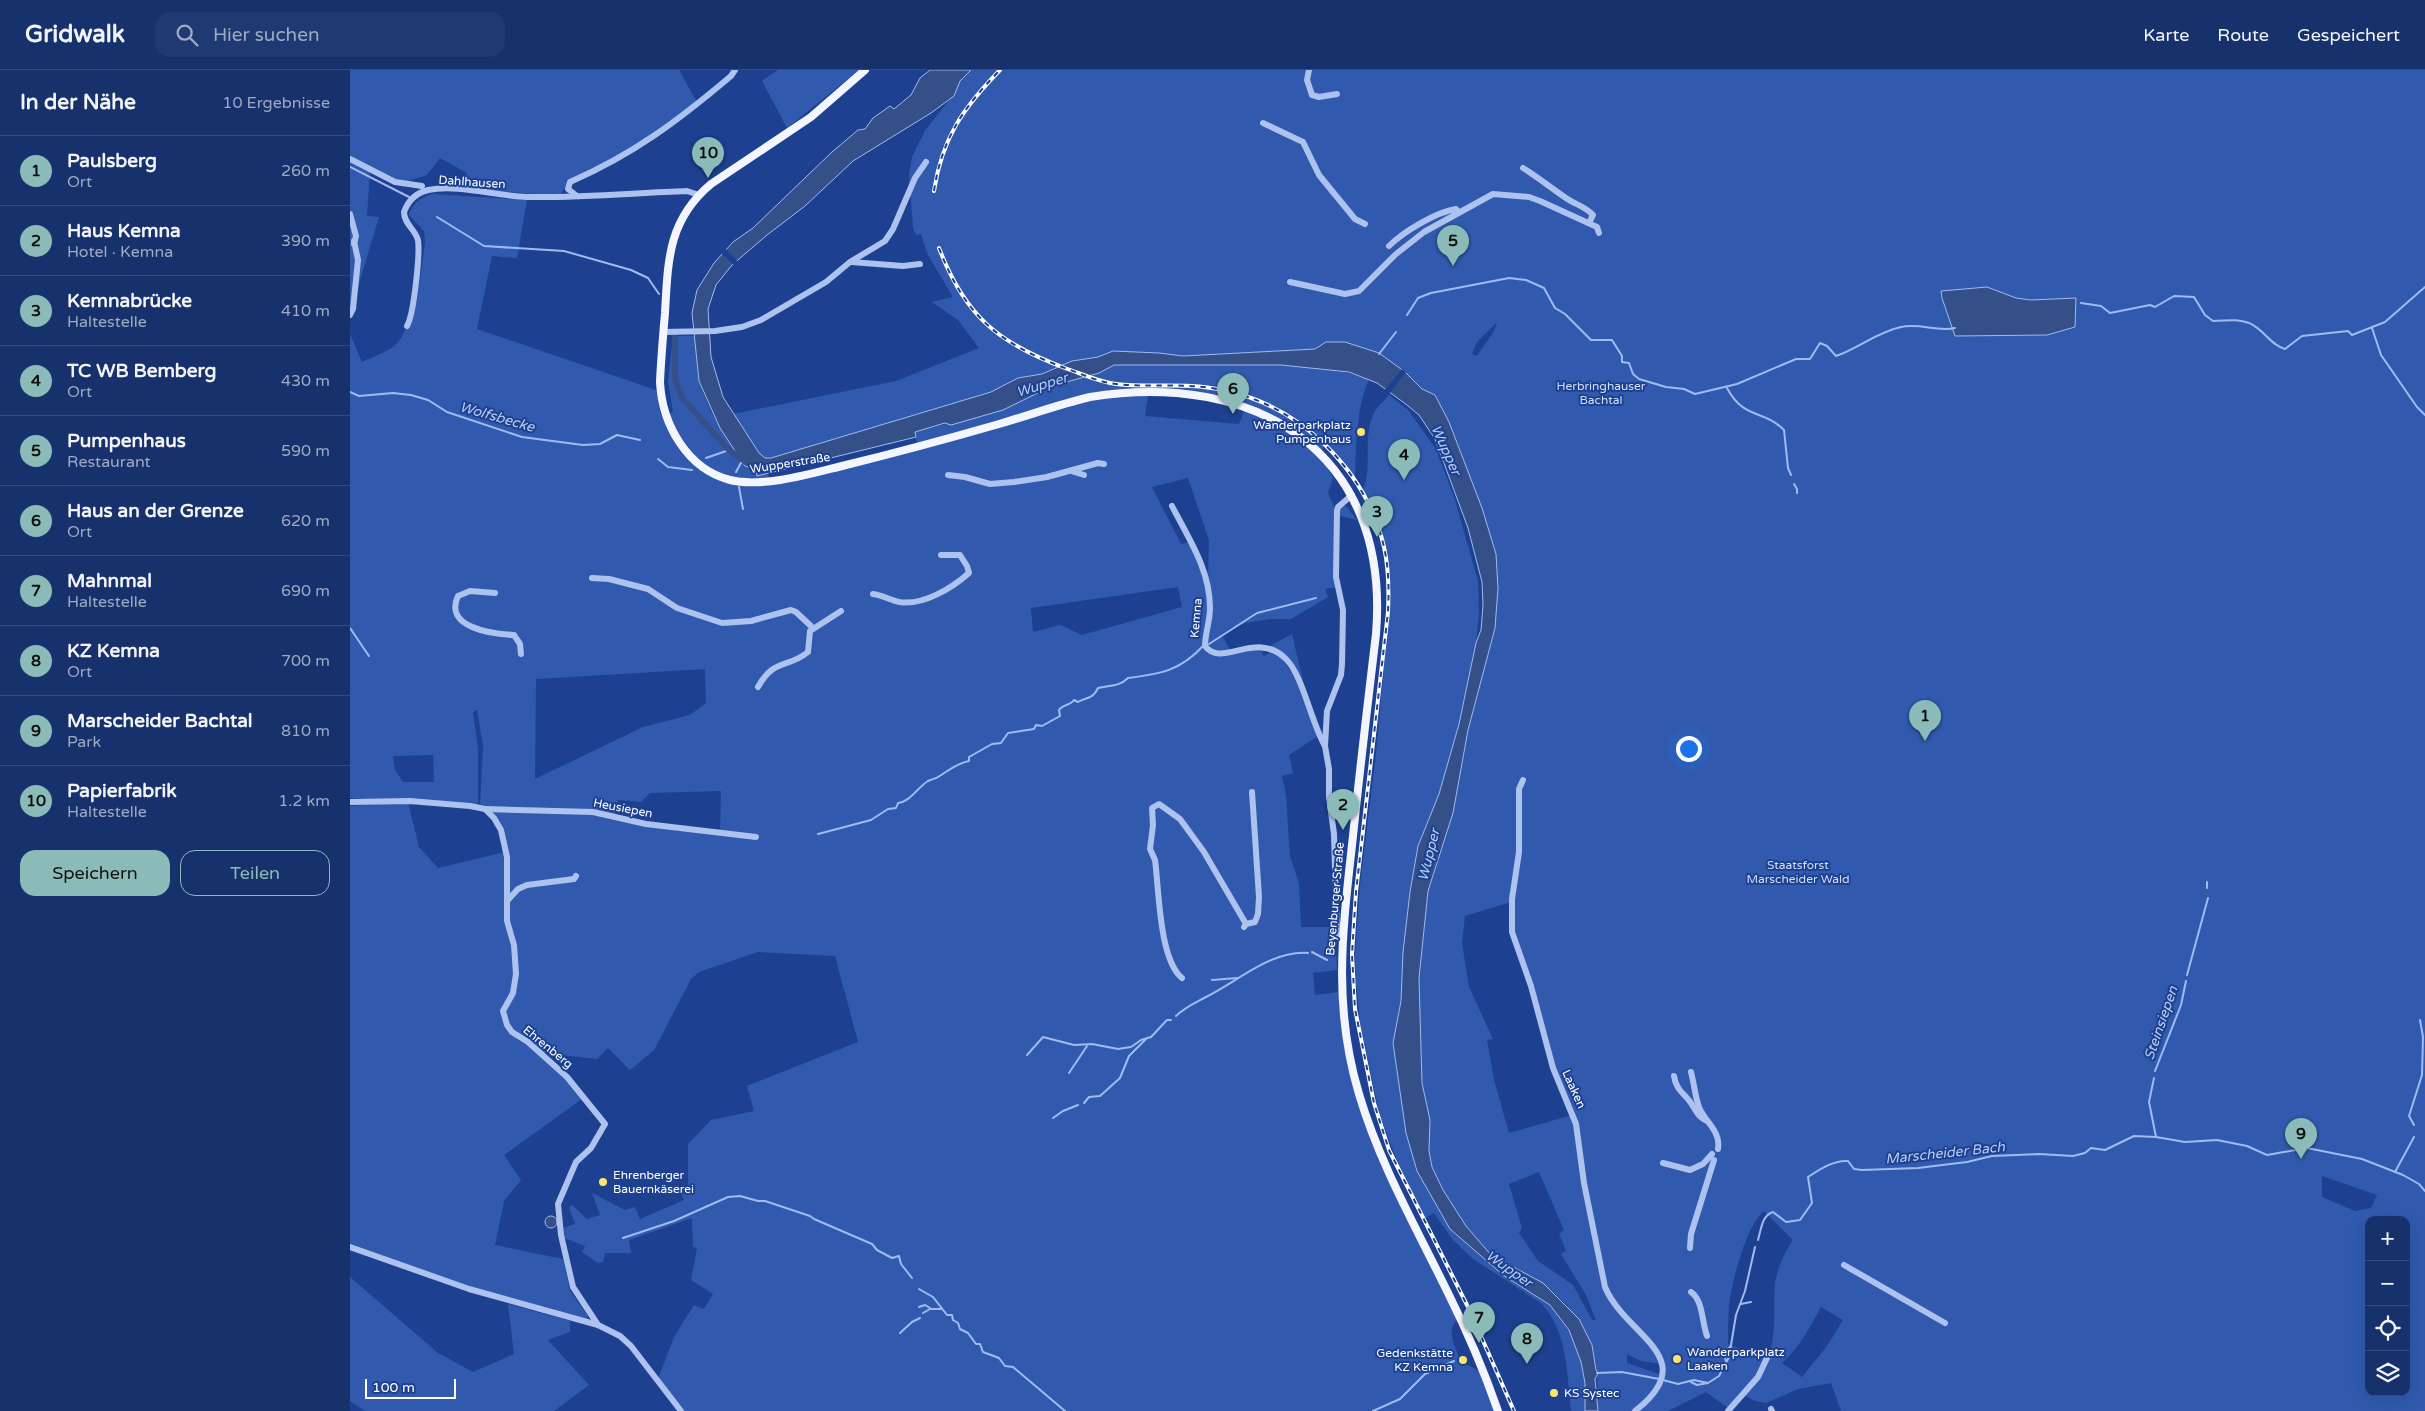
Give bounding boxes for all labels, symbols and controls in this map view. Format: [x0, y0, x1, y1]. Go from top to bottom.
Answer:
search box [155, 12, 505, 57]
text: Gridwalk [25, 20, 125, 49]
icon: search [173, 21, 201, 49]
text: Hier suchen [213, 24, 319, 46]
text: Karte [2143, 24, 2189, 46]
text: Route [2217, 24, 2269, 46]
text: Gespeichert [2297, 24, 2400, 46]
text: In der Nähe [20, 90, 136, 115]
text: 10 Ergebnisse [222, 93, 330, 113]
pin: 10 [692, 137, 724, 178]
text: Paulsberg [67, 150, 157, 172]
text: 1 [31, 161, 41, 181]
text: 260 m [281, 161, 330, 181]
text: Ort [67, 172, 92, 192]
street label: Dahlhausen [438, 173, 506, 191]
text: Haus Kemna [67, 220, 181, 242]
pin: 5 [1437, 225, 1469, 266]
text: 2 [31, 231, 41, 251]
text: 390 m [281, 231, 330, 251]
text: Hotel · Kemna [67, 242, 173, 262]
text: Kemnabrücke [67, 290, 192, 312]
text: 3 [31, 301, 41, 321]
text: 410 m [281, 301, 330, 321]
text: Haltestelle [67, 312, 147, 332]
text: TC WB Bemberg [67, 360, 217, 382]
water label: Wupper [1014, 369, 1071, 401]
text: 4 [31, 371, 41, 391]
text: 430 m [281, 371, 330, 391]
pin: 6 [1217, 373, 1249, 414]
park label: Herbringhauser Bachtal [1557, 379, 1646, 407]
text: Ort [67, 382, 92, 402]
water label: Wolfsbecke [458, 398, 537, 436]
place label: Wanderparkplatz Pumpenhaus [1253, 418, 1351, 446]
water label: Wupper [1427, 422, 1465, 479]
marker: Wanderparkplatz Pumpenhaus [1355, 426, 1367, 438]
text: Pumpenhaus [67, 430, 186, 452]
pin: 4 [1388, 439, 1420, 480]
text: 5 [31, 441, 41, 461]
text: 590 m [281, 441, 330, 461]
street label: Wupperstraße [749, 450, 831, 476]
text: Restaurant [67, 452, 151, 472]
pin: 3 [1361, 496, 1393, 537]
text: Haus an der Grenze [67, 500, 244, 522]
text: 6 [31, 511, 41, 531]
text: 620 m [281, 511, 330, 531]
text: Ort [67, 522, 92, 542]
text: Mahnmal [67, 570, 152, 592]
text: 7 [31, 581, 41, 601]
text: 690 m [281, 581, 330, 601]
text: Haltestelle [67, 592, 147, 612]
street label: Kemna [1187, 598, 1205, 638]
text: KZ Kemna [67, 640, 160, 662]
text: 8 [31, 651, 41, 671]
text: 700 m [281, 651, 330, 671]
text: Ort [67, 662, 92, 682]
pin: 1 [1909, 700, 1941, 741]
text: Marscheider Bachtal [67, 710, 253, 732]
text: 9 [31, 721, 41, 741]
text: 810 m [281, 721, 330, 741]
text: Park [67, 732, 101, 752]
your location [1676, 736, 1702, 762]
text: Papierfabrik [67, 780, 177, 802]
pin: 2 [1327, 789, 1359, 830]
text: 10 [26, 791, 46, 811]
text: 1.2 km [278, 791, 330, 811]
street label: Heusiepen [592, 795, 654, 821]
text: Haltestelle [67, 802, 147, 822]
water label: Wupper [1414, 826, 1444, 883]
street label: Beyenburger Straße [1323, 841, 1347, 956]
button: Speichern [20, 850, 170, 896]
button: Teilen [180, 850, 330, 896]
park label: Staatsforst Marscheider Wald [1746, 858, 1850, 886]
water label: Steinsiepen [2140, 983, 2182, 1062]
street label: Ehrenberg [520, 1023, 576, 1071]
street label: Laaken [1559, 1067, 1589, 1111]
pin: 9 [2285, 1118, 2317, 1159]
water label: Marscheider Bach [1884, 1138, 2006, 1168]
place label: Ehrenberger Bauernkäserei [613, 1168, 694, 1196]
marker: Ehrenberger Bauernkäserei [597, 1176, 609, 1188]
map controls [2365, 1216, 2410, 1396]
button: + [2365, 1216, 2410, 1261]
water label: Wupper [1482, 1247, 1537, 1292]
button: − [2365, 1261, 2410, 1306]
pin: 7 [1463, 1302, 1495, 1343]
button: locate [2365, 1306, 2410, 1351]
pin: 8 [1511, 1323, 1543, 1364]
place label: Wanderparkplatz Laaken [1687, 1345, 1785, 1373]
place label: Gedenkstätte KZ Kemna [1376, 1346, 1453, 1374]
button: layers [2365, 1351, 2410, 1396]
marker: Wanderparkplatz Laaken [1671, 1353, 1683, 1365]
marker: Gedenkstätte KZ Kemna [1457, 1354, 1469, 1366]
scale bar [365, 1376, 456, 1399]
text: 100 m [372, 1379, 415, 1396]
place label: KS Systec [1564, 1386, 1619, 1400]
marker: KS Systec [1548, 1387, 1560, 1399]

